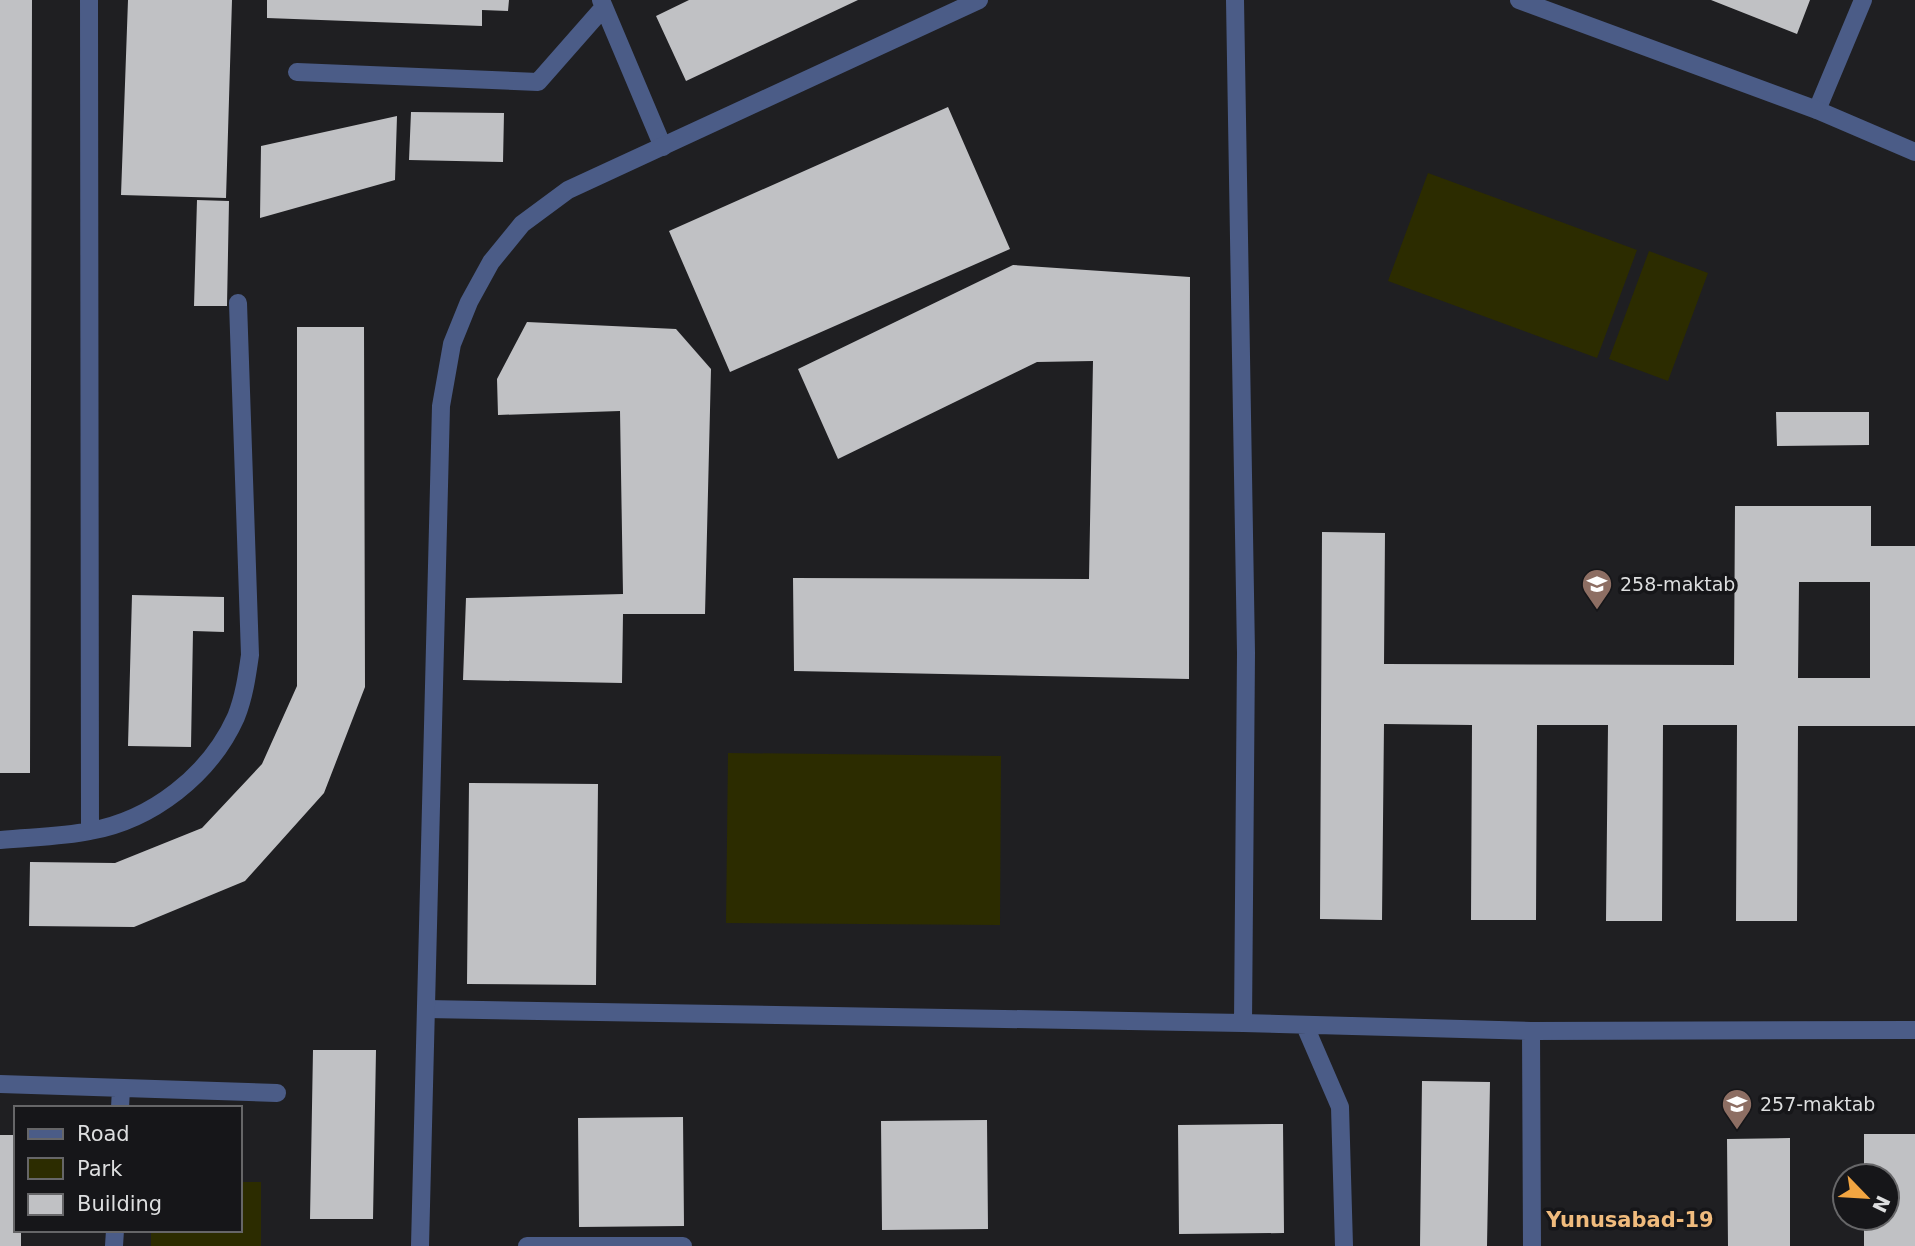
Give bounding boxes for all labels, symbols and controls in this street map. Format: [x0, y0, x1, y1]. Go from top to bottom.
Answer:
school or university icon: 258-maktab [1580, 567, 1614, 611]
place label: 258-maktab [1620, 573, 1735, 595]
school or university icon: 257-maktab [1720, 1087, 1754, 1131]
place label: 257-maktab [1760, 1093, 1875, 1115]
legend [14, 1106, 242, 1232]
text: Road [77, 1122, 130, 1146]
text: Park [77, 1157, 123, 1181]
north arrow [1831, 1162, 1901, 1232]
text: Building [77, 1192, 162, 1216]
text: N [1868, 1192, 1895, 1216]
district label: Yunusabad-19 [1545, 1208, 1714, 1232]

